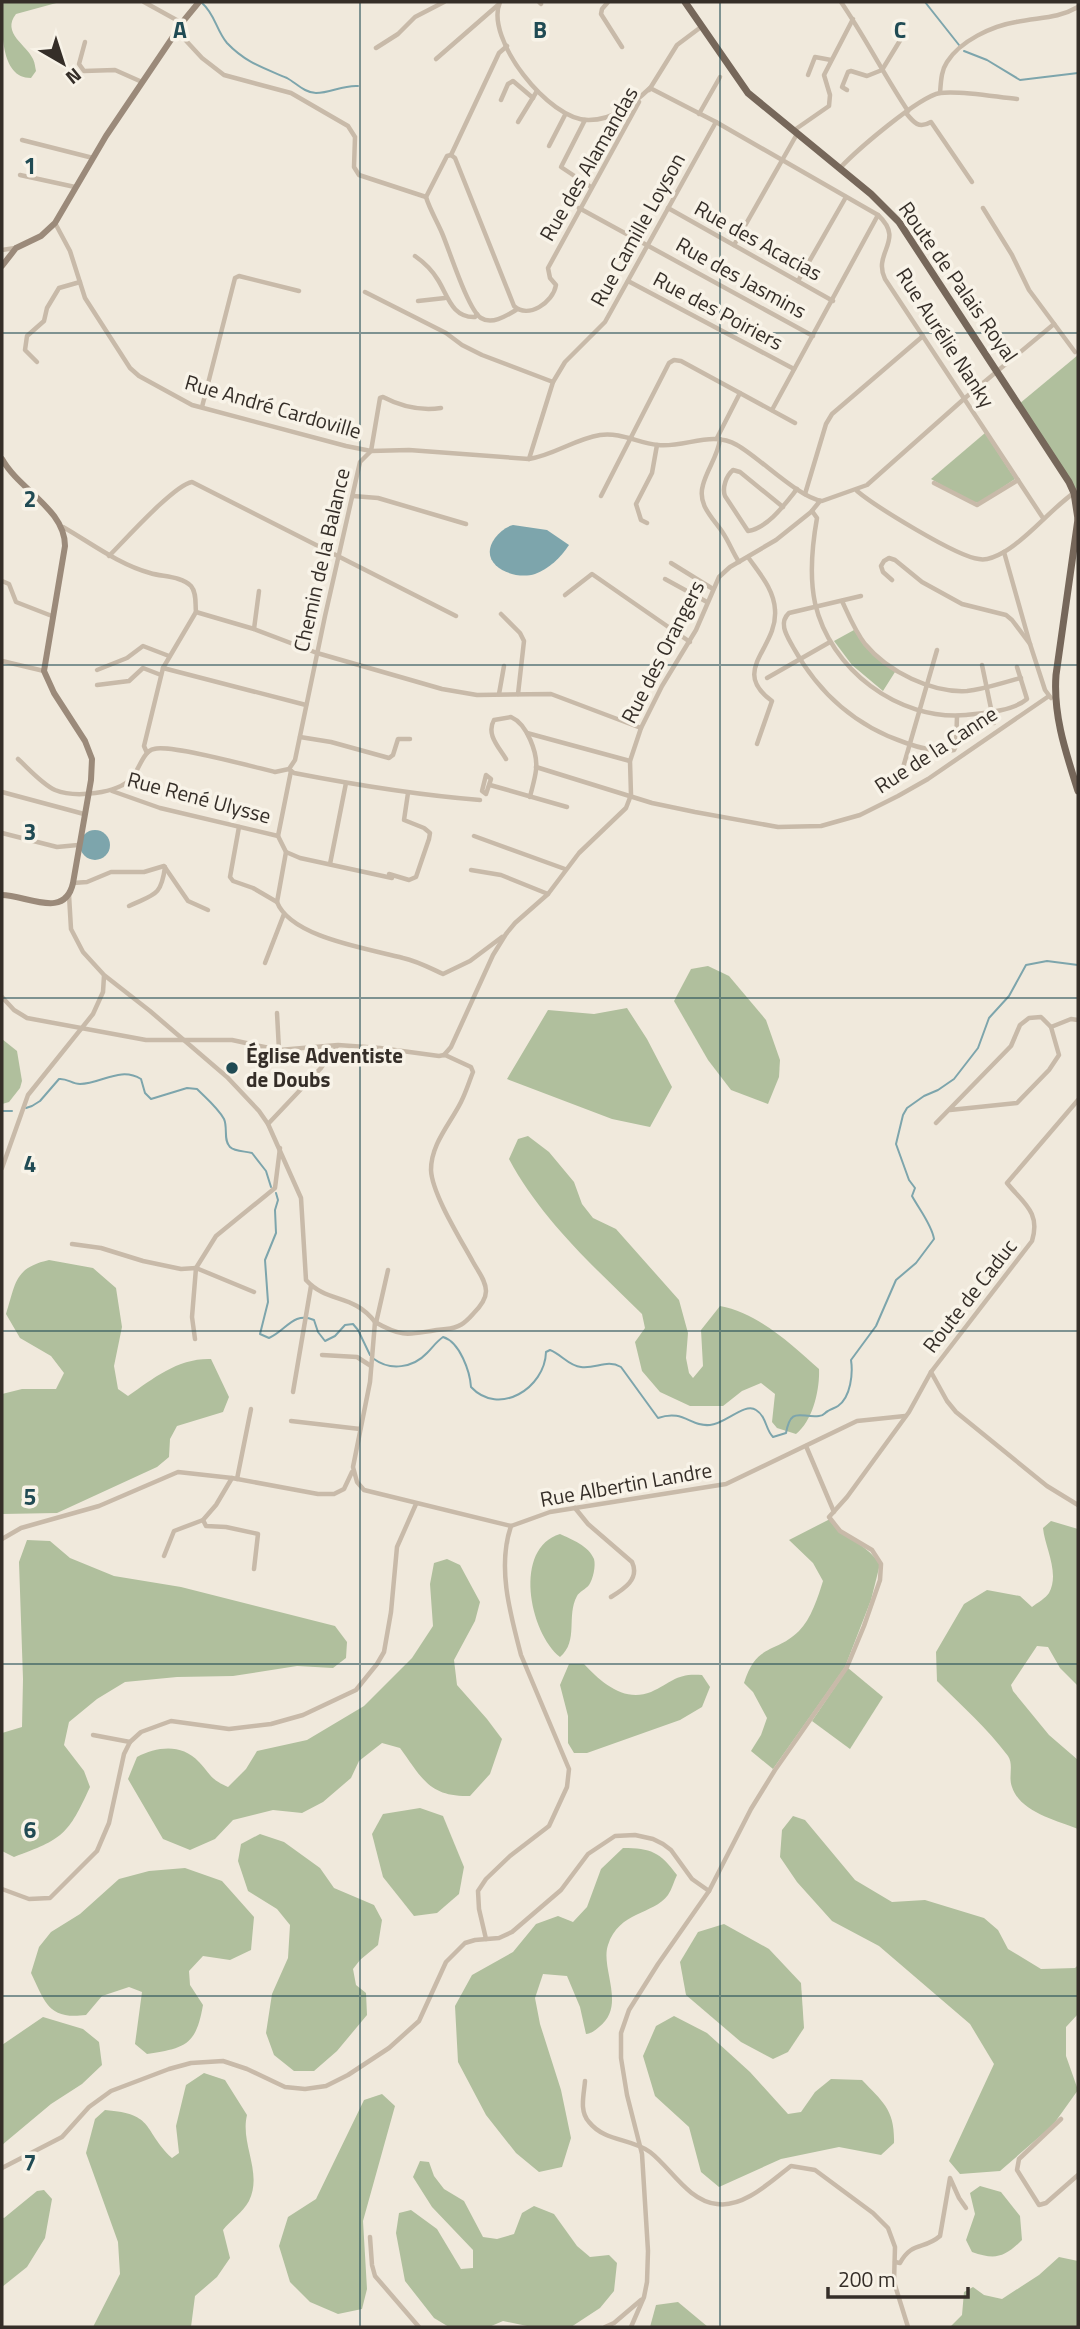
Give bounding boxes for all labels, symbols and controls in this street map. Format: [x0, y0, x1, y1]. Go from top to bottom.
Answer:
text: A [173, 12, 187, 47]
text: B [533, 12, 547, 47]
text: C [894, 12, 906, 47]
north arrow [28, 28, 98, 98]
text: N [60, 61, 88, 92]
street label: Rue des Alamandas [531, 80, 645, 247]
street label: Rue Camille Loyson [582, 147, 693, 312]
text: 1 [24, 148, 36, 183]
street label: Rue des Acacias [689, 192, 828, 288]
street label: Route de Palais Royal [891, 194, 1026, 368]
street label: Rue des Jasmins [670, 228, 813, 326]
street label: Rue Aurélie Nanky [888, 261, 1003, 414]
street label: Rue des Poiriers [648, 262, 789, 358]
street label: Rue André Cardoville [181, 366, 365, 447]
street label: Chemin de la Balance [284, 465, 358, 655]
text: 2 [24, 481, 36, 516]
street label: Rue des Orangers [612, 574, 712, 729]
street label: Rue de la Canne [868, 697, 1003, 801]
street label: Rue René Ulysse [124, 762, 275, 832]
text: 3 [24, 814, 36, 849]
place label: Église Adventiste de Doubs [246, 1039, 403, 1095]
marker: Église Adventiste de Doubs [224, 1060, 240, 1076]
text: 4 [24, 1146, 36, 1181]
street label: Route de Caduc [914, 1231, 1024, 1359]
street label: Rue Albertin Landre [537, 1453, 714, 1515]
text: 5 [24, 1479, 36, 1514]
text: 6 [24, 1812, 37, 1847]
text: 7 [24, 2145, 36, 2180]
scale bar [828, 2256, 968, 2300]
text: 200 m [838, 2263, 895, 2295]

